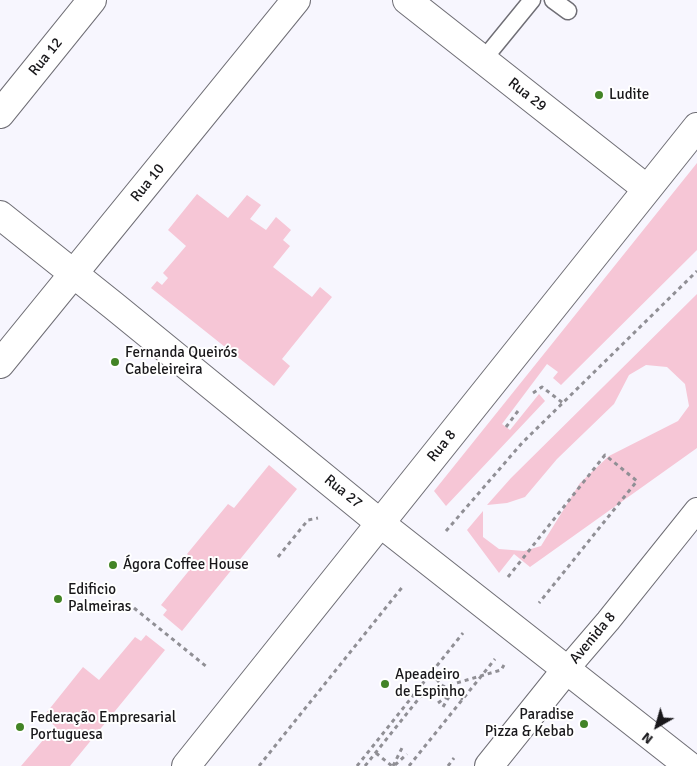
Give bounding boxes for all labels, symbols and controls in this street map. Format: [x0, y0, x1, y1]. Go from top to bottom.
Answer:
street label: Rua 12 [25, 34, 67, 80]
street label: Rua 29 [504, 74, 550, 116]
place label: Ludite [609, 86, 649, 104]
marker: Ludite [593, 89, 605, 101]
street label: Rua 10 [127, 160, 169, 206]
place label: Fernanda Queirós Cabeleireira [125, 344, 237, 379]
marker: Fernanda Queirós Cabeleireira [109, 356, 121, 368]
street label: Rua 8 [424, 426, 460, 466]
street label: Rua 27 [320, 471, 366, 513]
place label: Ágora Coffee House [123, 556, 249, 574]
marker: Ágora Coffee House [107, 559, 119, 571]
place label: Edificio Palmeiras [68, 581, 131, 616]
marker: Edificio Palmeiras [52, 593, 64, 605]
street label: Avenida 8 [566, 608, 620, 668]
place label: Apeadeiro de Espinho [395, 666, 465, 701]
marker: Apeadeiro de Espinho [379, 678, 391, 690]
north arrow [632, 701, 682, 751]
place label: Paradise Pizza & Kebab [485, 706, 574, 741]
place label: Federação Empresarial Portuguesa [30, 709, 176, 744]
marker: Paradise Pizza & Kebab [578, 718, 590, 730]
marker: Federação Empresarial Portuguesa [14, 721, 26, 733]
text: N [638, 729, 657, 748]

